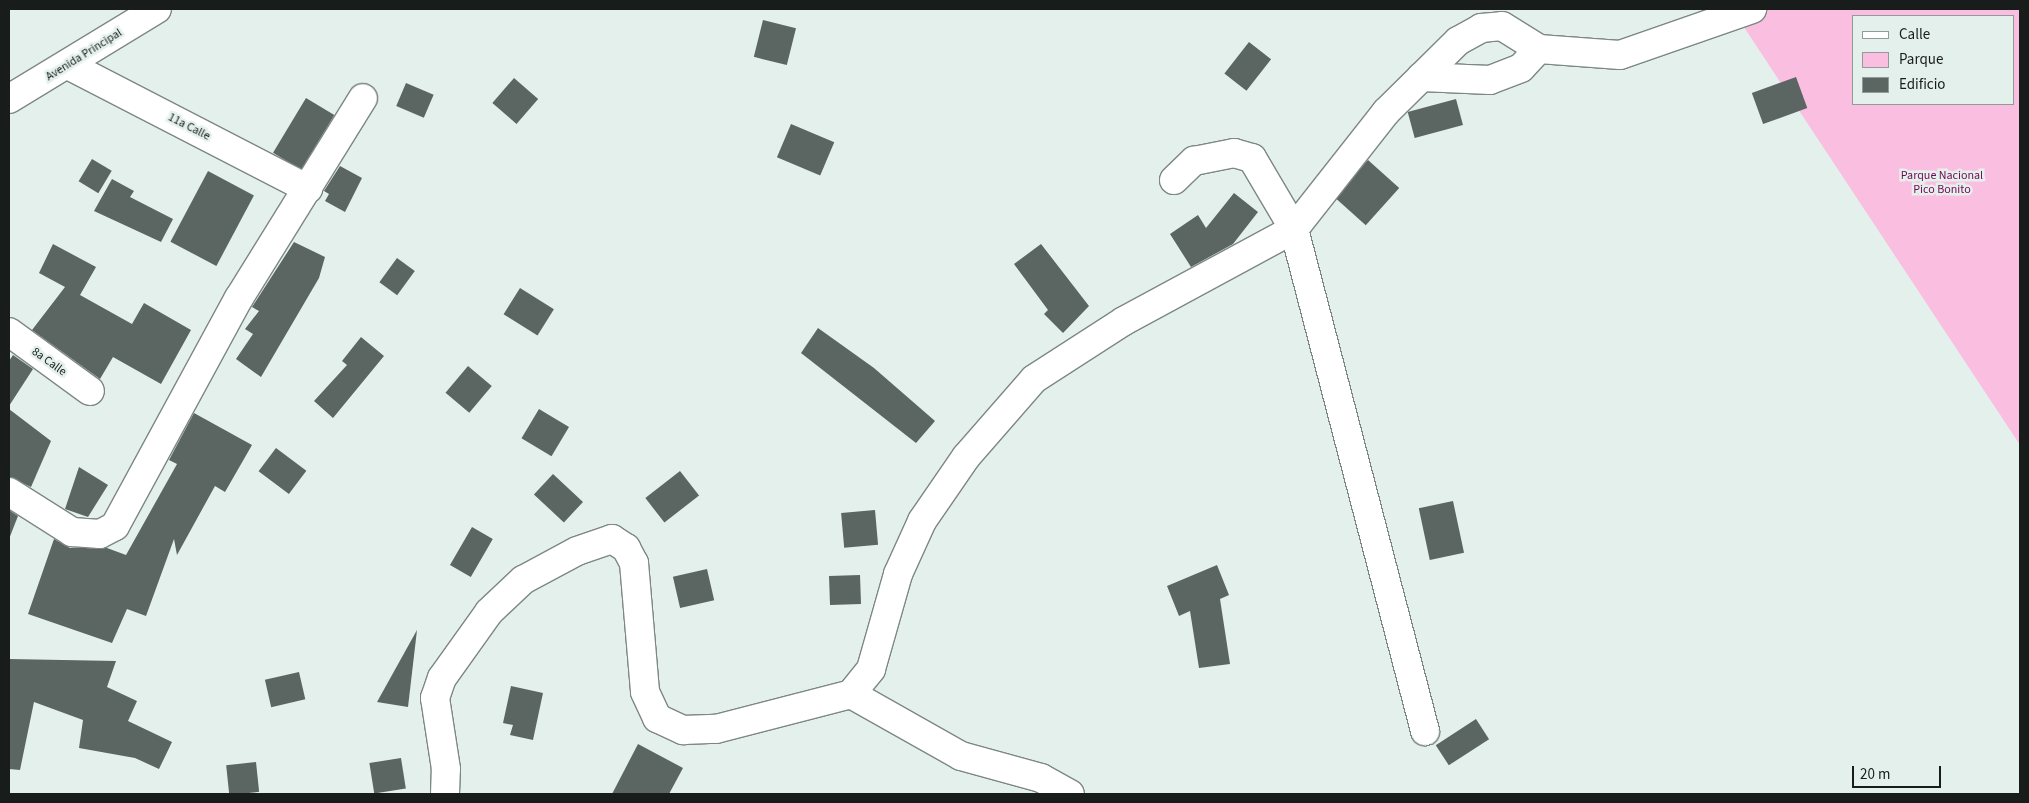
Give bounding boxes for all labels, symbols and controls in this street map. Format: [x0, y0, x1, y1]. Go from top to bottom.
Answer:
legend [1852, 15, 2014, 105]
text: Calle [1899, 24, 1930, 45]
street label: Avenida Principal [43, 26, 125, 84]
text: Parque [1899, 49, 1943, 70]
text: Edificio [1899, 74, 1946, 95]
street label: 11a Calle [166, 110, 212, 144]
park label: Parque Nacional Pico Bonito [1901, 169, 1983, 197]
street label: 8a Calle [29, 345, 69, 379]
scale bar [1854, 756, 1943, 788]
text: 20 m [1860, 764, 1890, 785]

